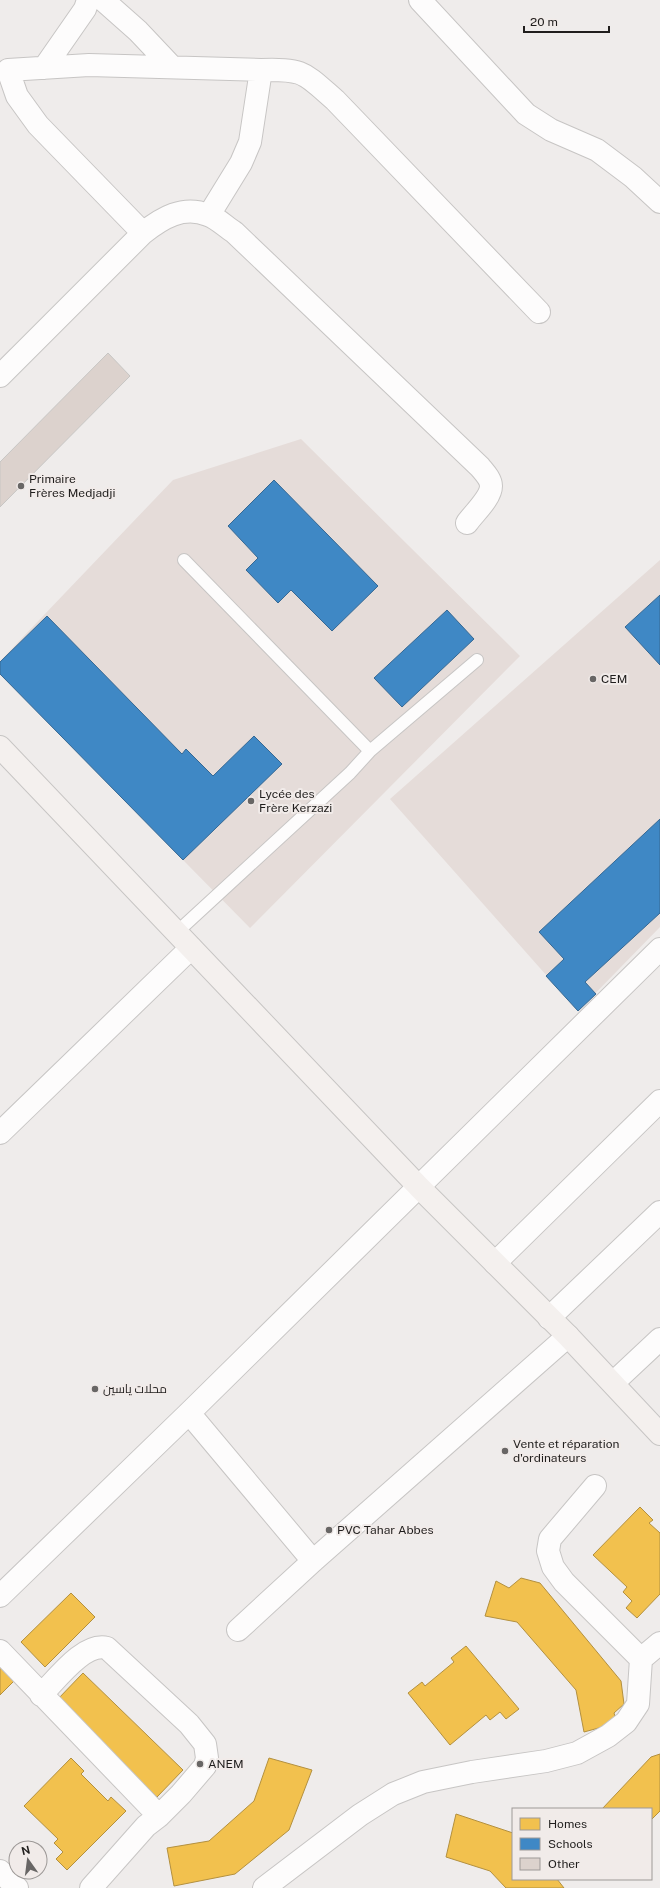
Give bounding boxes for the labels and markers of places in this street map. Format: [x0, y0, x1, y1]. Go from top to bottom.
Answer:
place label: Primaire Frères Medjadji [29, 472, 115, 500]
marker: Primaire Frères Medjadji [16, 481, 26, 491]
place label: CEM [601, 672, 627, 686]
marker: CEM [588, 674, 598, 684]
place label: Lycée des Frère Kerzazi [259, 787, 332, 815]
marker: Lycée des Frère Kerzazi [246, 796, 256, 806]
place label: محلات ياسين [103, 1382, 167, 1396]
marker: محلات ياسين [90, 1384, 100, 1394]
place label: Vente et réparation d'ordinateurs [513, 1437, 619, 1465]
marker: Vente et réparation d'ordinateurs [500, 1446, 510, 1456]
place label: PVC Tahar Abbes [337, 1523, 434, 1537]
marker: PVC Tahar Abbes [324, 1525, 334, 1535]
place label: ANEM [208, 1757, 244, 1771]
marker: ANEM [195, 1759, 205, 1769]

